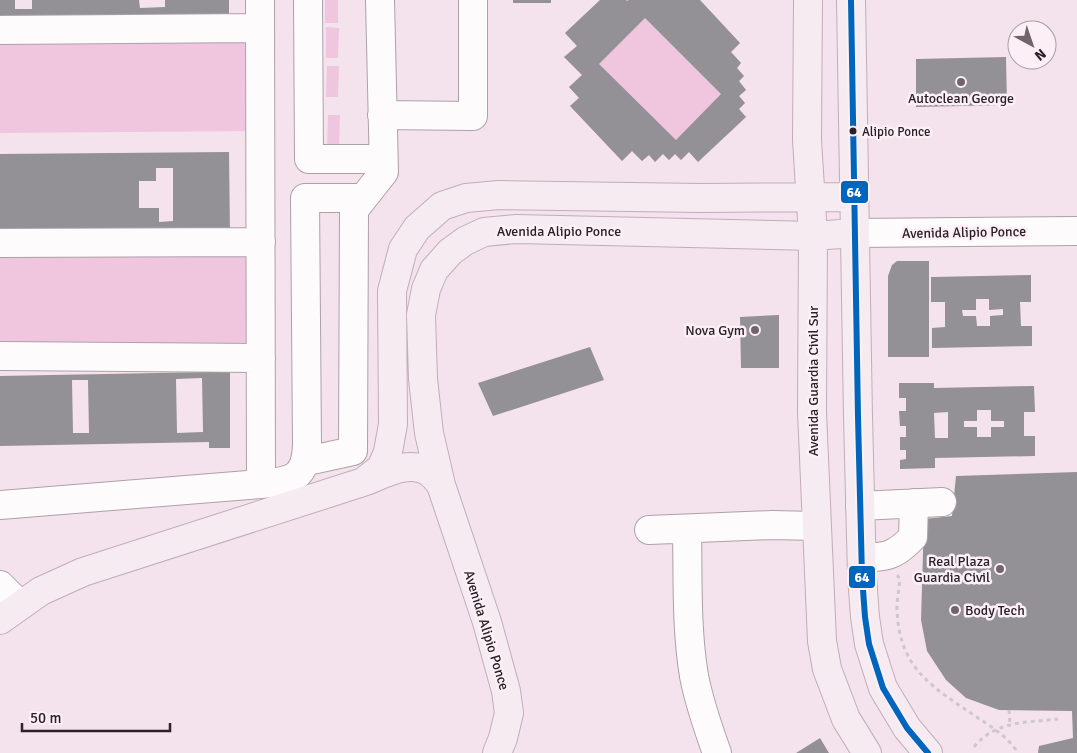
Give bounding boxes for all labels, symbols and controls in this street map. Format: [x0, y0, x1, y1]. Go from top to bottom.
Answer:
north arrow [1007, 20, 1057, 70]
text: N [1031, 45, 1049, 64]
marker: Autoclean George [955, 76, 967, 88]
place label: Autoclean George [908, 90, 1014, 107]
place label: Alipio Ponce [862, 124, 931, 140]
marker: Alipio Ponce [848, 126, 858, 136]
line badge: 64 [840, 180, 869, 204]
text: 64 [846, 184, 862, 201]
street label: Avenida Alipio Ponce [497, 223, 621, 240]
street label: Avenida Alipio Ponce [902, 223, 1026, 242]
street label: Avenida Guardia Civil Sur [805, 305, 822, 456]
place label: Nova Gym [685, 322, 745, 339]
marker: Nova Gym [749, 324, 761, 336]
place label: Real Plaza Guardia Civil [914, 553, 990, 586]
marker: Real Plaza Guardia Civil [994, 563, 1006, 575]
line badge: 64 [848, 565, 876, 589]
street label: Avenida Alipio Ponce [460, 568, 513, 692]
text: 64 [854, 569, 870, 586]
place label: Body Tech [965, 602, 1025, 619]
marker: Body Tech [949, 604, 961, 616]
scale bar [22, 700, 170, 732]
text: 50 m [30, 709, 61, 727]

